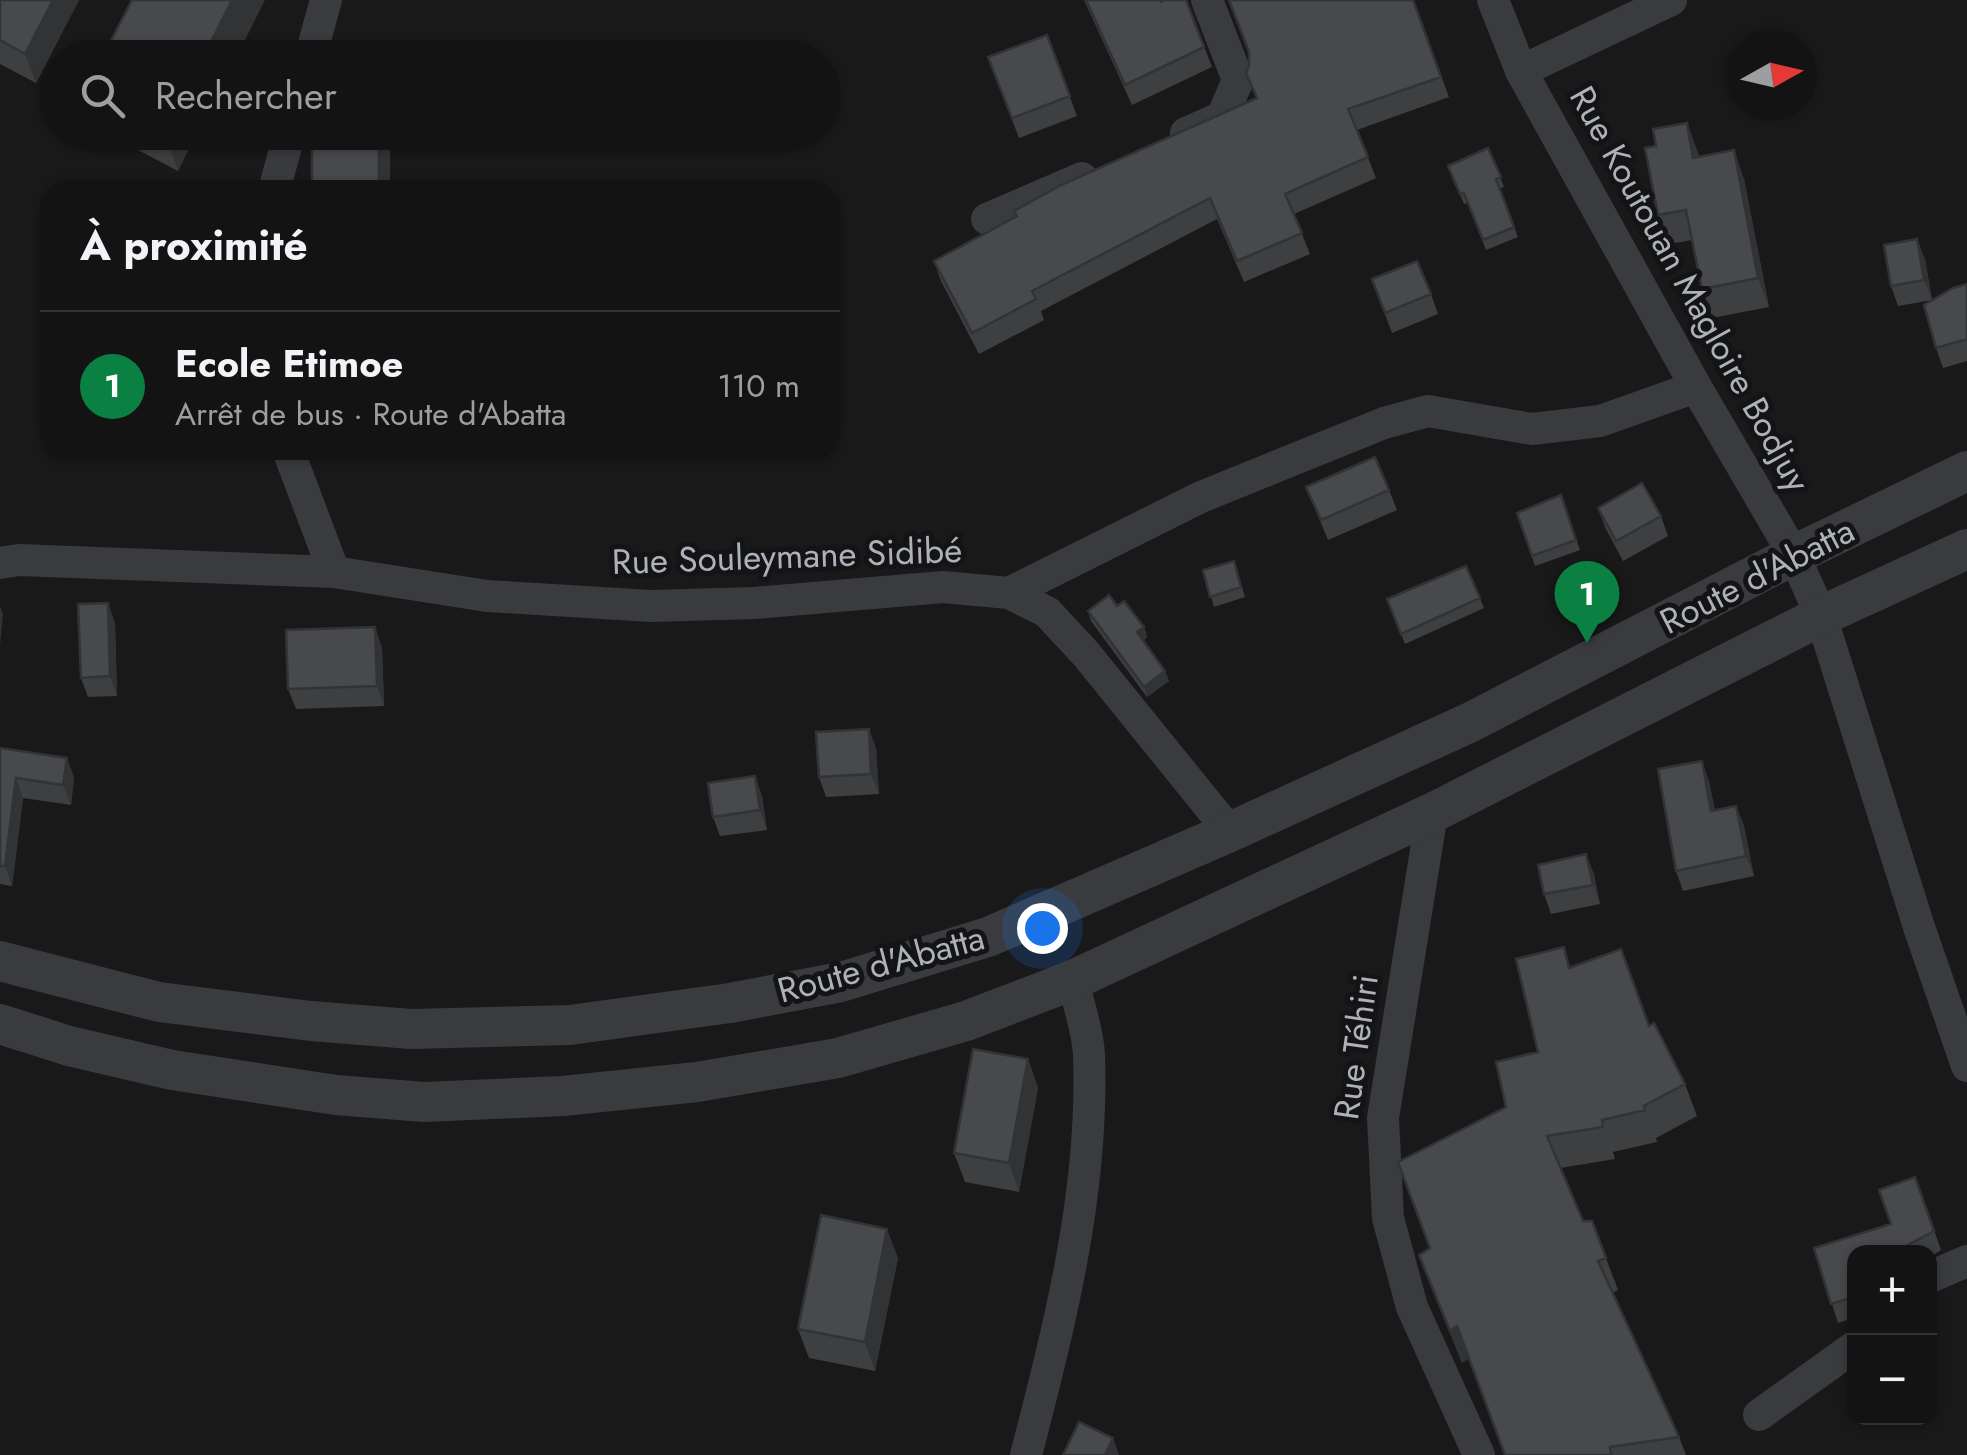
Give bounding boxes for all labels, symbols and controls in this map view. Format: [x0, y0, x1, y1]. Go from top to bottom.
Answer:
north arrow [1727, 30, 1817, 120]
search box [40, 40, 840, 150]
icon: search [75, 68, 130, 123]
text: Rechercher [155, 68, 337, 123]
street label: Rue Koutouan Magloire Bodjuy [1557, 77, 1823, 501]
text: À proximité [80, 215, 308, 276]
text: Ecole Etimoe [175, 336, 403, 391]
text: 1 [104, 363, 121, 409]
text: 110 m [717, 363, 800, 409]
text: Arrêt de bus · Route d'Abatta [175, 391, 566, 437]
street label: Route d'Abatta [1651, 506, 1863, 646]
street label: Rue Souleymane Sidibé [611, 525, 963, 587]
pin: 1 [1554, 560, 1620, 643]
your location [1017, 903, 1068, 954]
street label: Route d'Abatta [772, 912, 990, 1016]
street label: Rue Téhiri [1321, 971, 1391, 1123]
map controls [1847, 1245, 1937, 1425]
button: + [1847, 1245, 1937, 1335]
button: − [1847, 1335, 1937, 1425]

